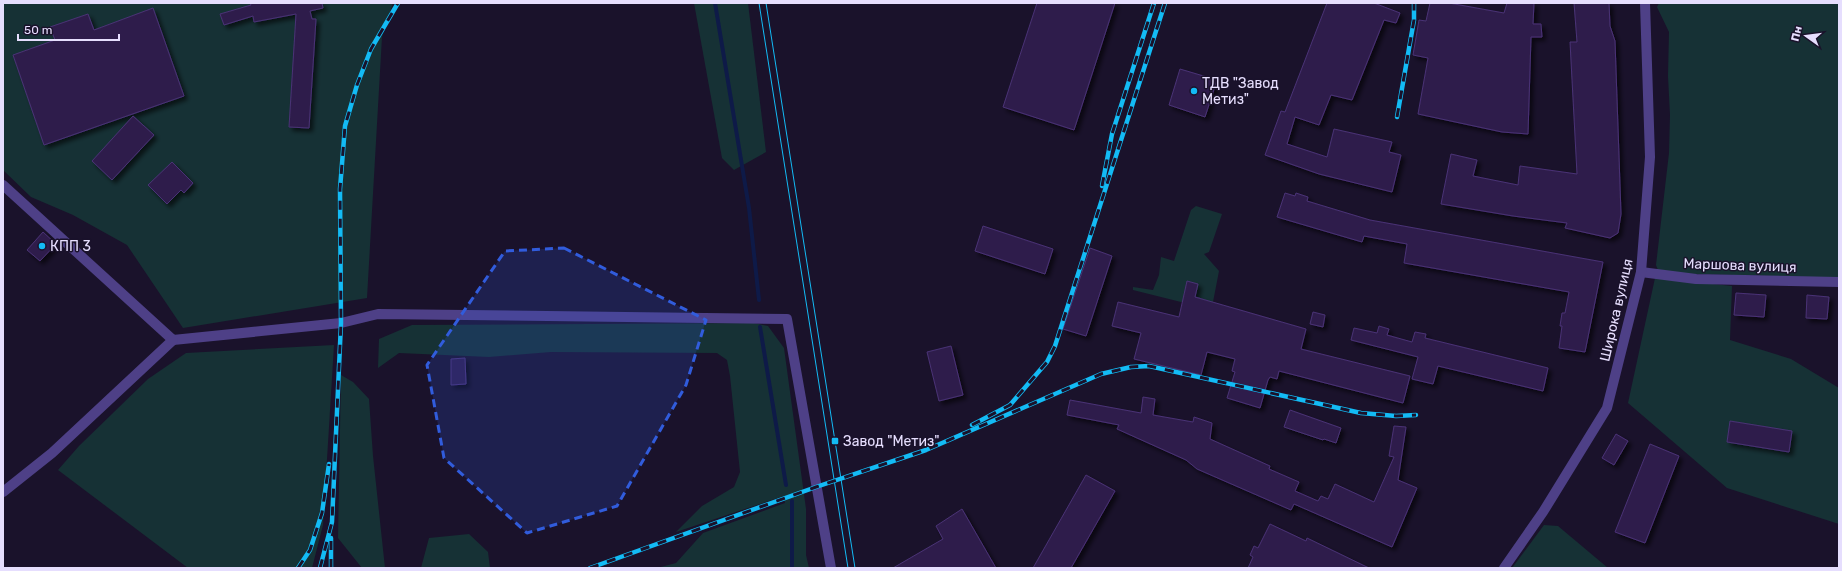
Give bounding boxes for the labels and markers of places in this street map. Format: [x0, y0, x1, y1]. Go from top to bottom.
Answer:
place label: ТДВ "Завод Метиз" [1202, 75, 1279, 108]
marker: ТДВ "Завод Метиз" [1189, 86, 1199, 96]
place label: КПП 3 [50, 238, 91, 255]
marker: КПП 3 [37, 241, 47, 251]
place label: Завод "Метиз" [843, 433, 939, 450]
marker: Завод "Метиз" [830, 436, 840, 446]

